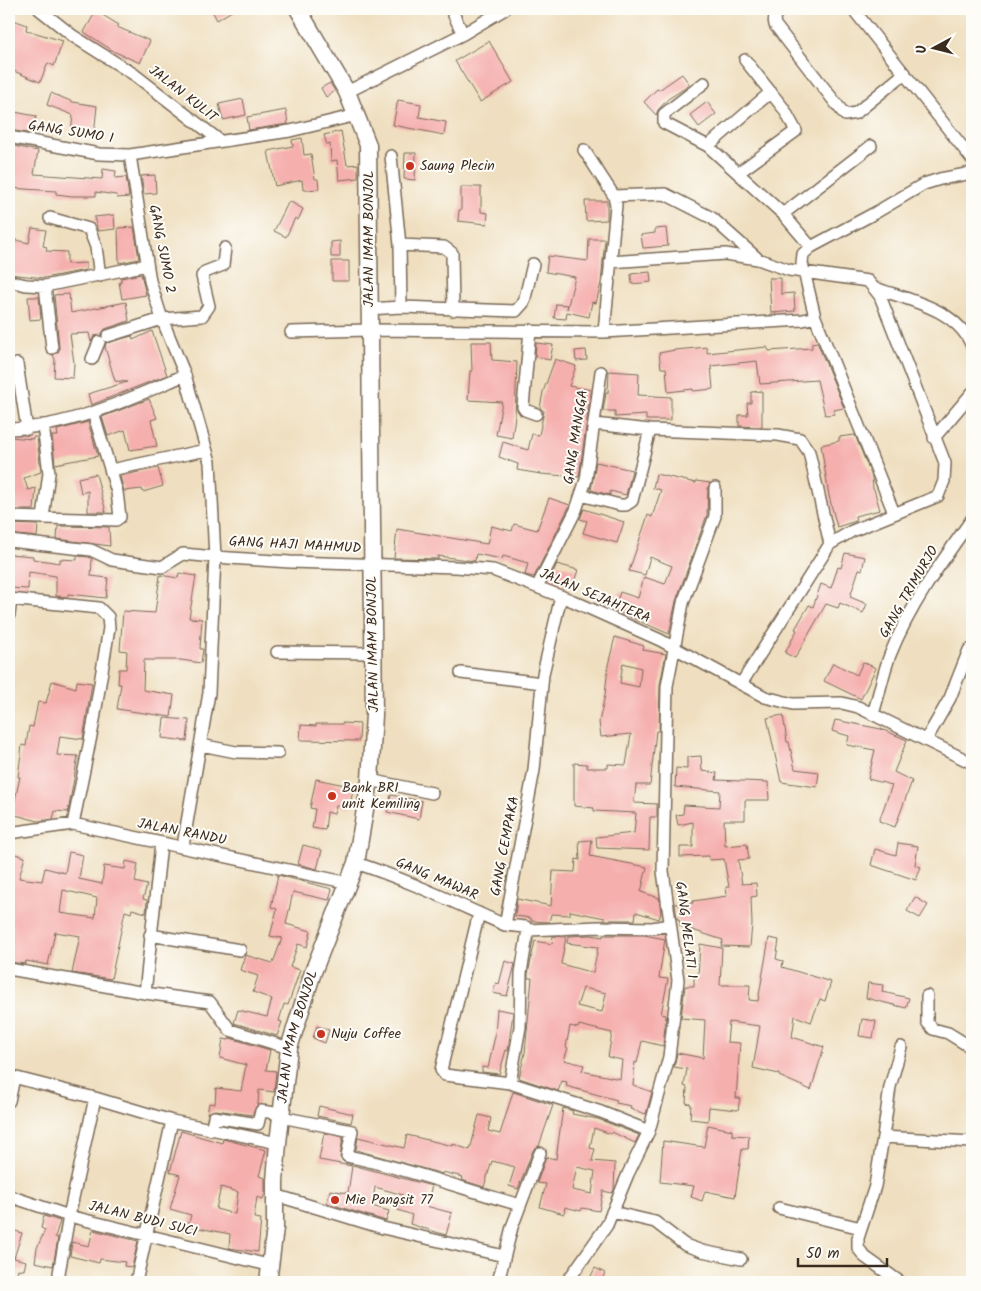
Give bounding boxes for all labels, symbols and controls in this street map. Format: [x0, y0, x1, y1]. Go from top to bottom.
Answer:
north arrow [908, 22, 958, 72]
text: U [911, 43, 934, 55]
street label: JALAN KULIT [144, 60, 223, 129]
street label: GANG SUMO 1 [27, 114, 115, 150]
place label: Saung Plecin [420, 155, 495, 177]
marker: Saung Plecin [404, 160, 416, 172]
street label: JALAN IMAM BONJOL [358, 171, 380, 307]
street label: GANG SUMO 2 [143, 203, 181, 295]
street label: GANG MANGGA [558, 388, 594, 486]
street label: GANG HAJI MAHMUD [228, 531, 362, 559]
street label: GANG TRIMURJO [874, 541, 945, 642]
street label: JALAN SEJAHTERA [536, 563, 654, 629]
street label: JALAN IMAM BONJOL [361, 575, 385, 713]
place label: Bank BRI unit Kemiling [342, 777, 420, 815]
marker: Bank BRI unit Kemiling [326, 790, 338, 802]
street label: GANG CEMPAKA [485, 794, 525, 898]
street label: JALAN RANDU [136, 813, 228, 851]
street label: GANG MAWAR [392, 852, 482, 906]
street label: GANG MELATI 1 [669, 880, 703, 980]
street label: JALAN IMAM BONJOL [272, 967, 324, 1104]
place label: Nuju Coffee [331, 1023, 402, 1045]
marker: Nuju Coffee [315, 1028, 327, 1040]
place label: Mie Pangsit 77 [345, 1189, 433, 1211]
marker: Mie Pangsit 77 [329, 1194, 341, 1206]
street label: JALAN BUDI SUCI [86, 1195, 200, 1243]
scale bar [798, 1236, 887, 1268]
text: 50 m [806, 1242, 840, 1266]

